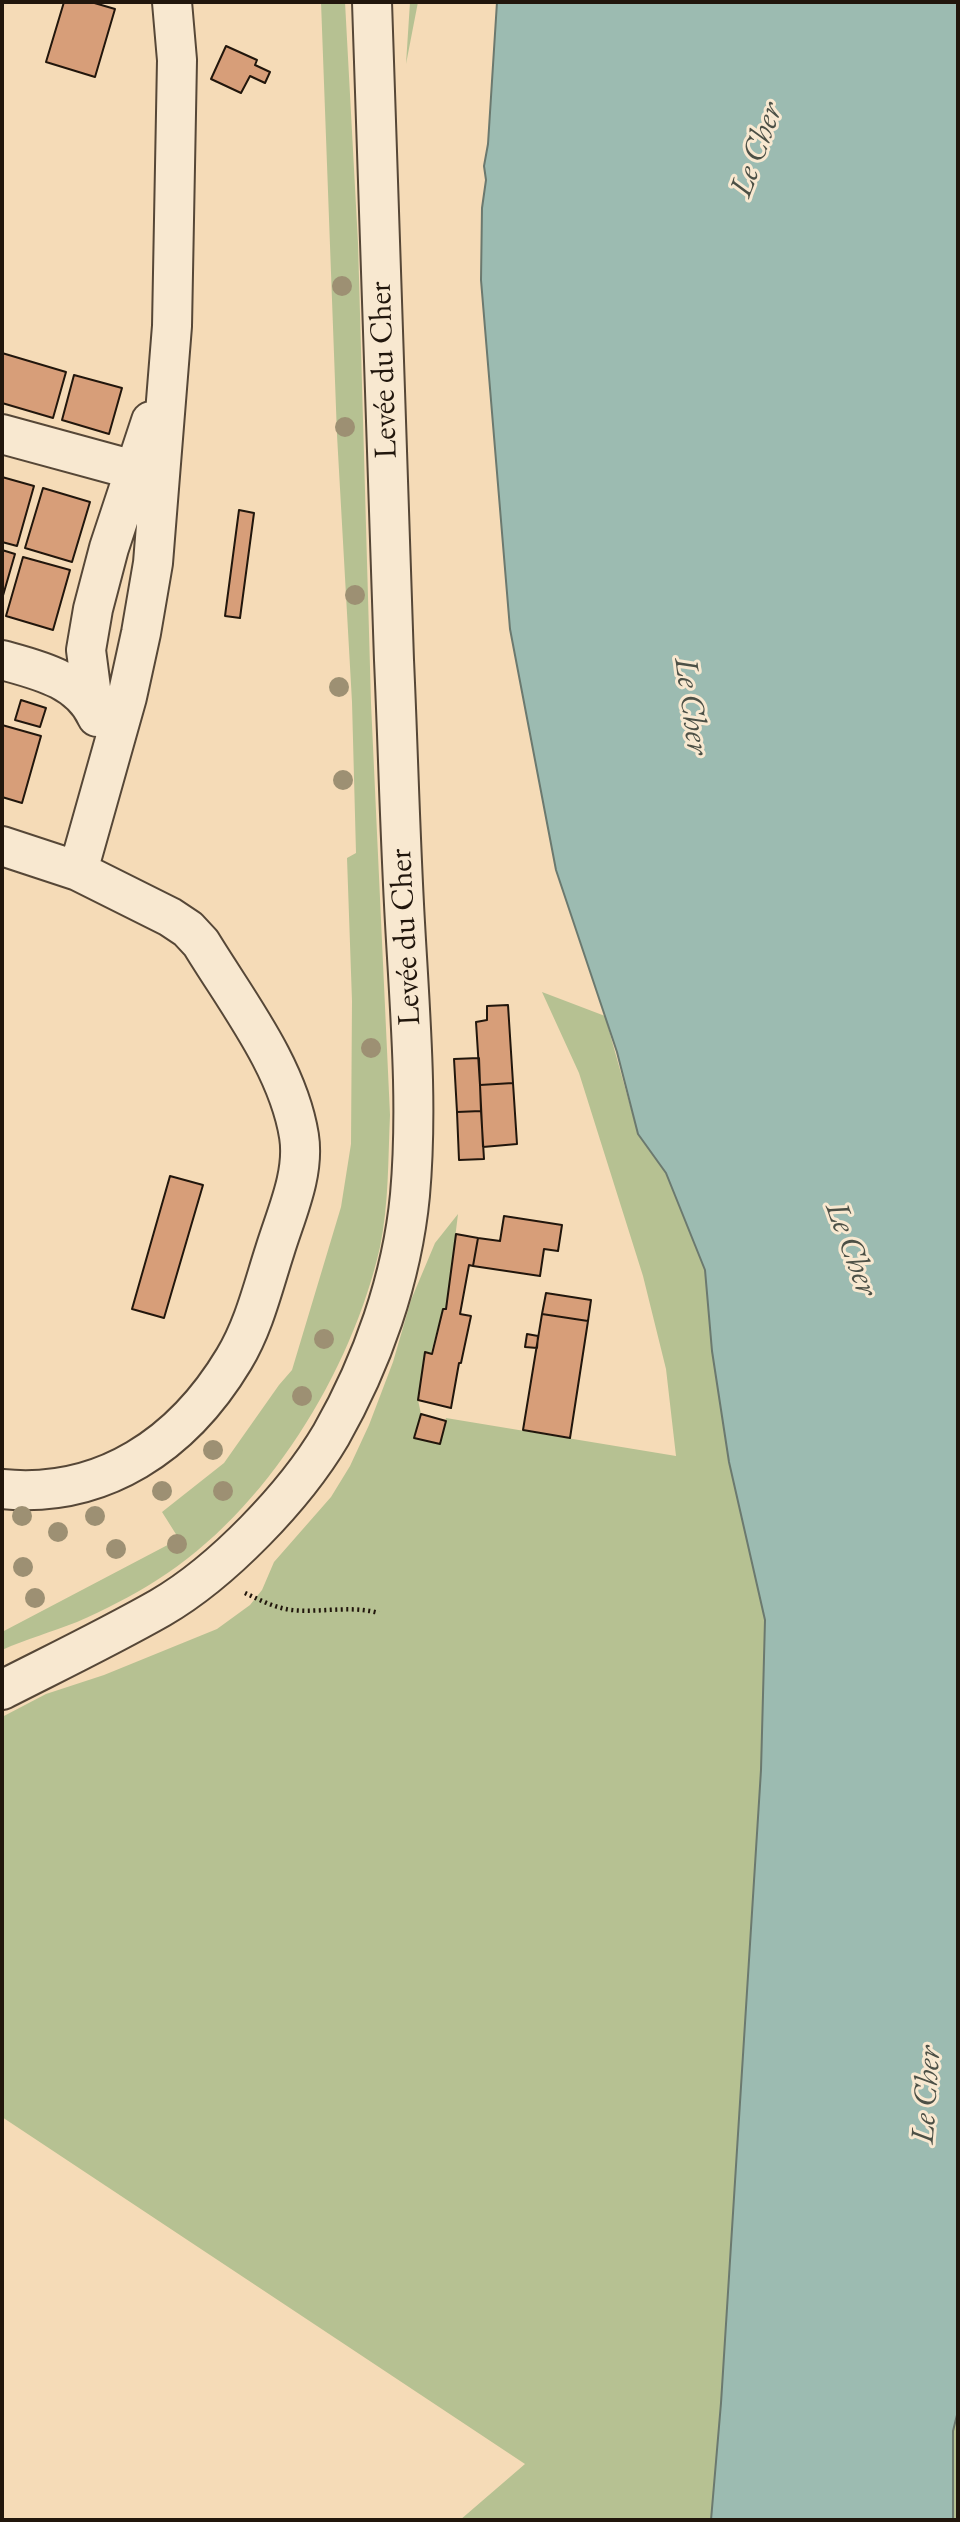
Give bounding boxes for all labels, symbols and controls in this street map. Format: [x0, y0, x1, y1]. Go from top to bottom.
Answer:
water label: Le Cher [722, 97, 792, 203]
street label: Levée du Cher [362, 281, 406, 459]
water label: Le Cher [665, 655, 717, 757]
street label: Levée du Cher [382, 847, 430, 1027]
water label: Le Cher [816, 1196, 886, 1302]
water label: Le Cher [904, 2045, 950, 2145]

